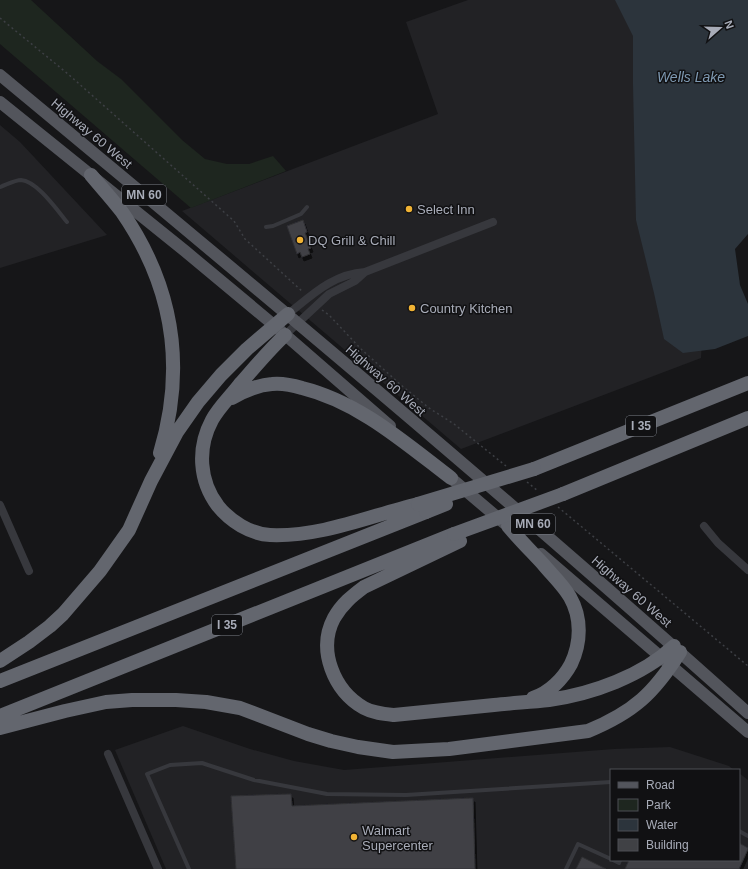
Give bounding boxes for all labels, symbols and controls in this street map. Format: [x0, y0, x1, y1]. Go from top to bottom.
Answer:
north arrow [700, 8, 740, 48]
text: N [722, 19, 736, 30]
water label: Wells Lake [657, 69, 725, 85]
street label: Highway 60 West [48, 95, 135, 172]
road number: MN 60 [122, 185, 166, 205]
place label: Select Inn [417, 202, 475, 217]
marker: Select Inn [404, 204, 414, 214]
place label: DQ Grill & Chill [308, 233, 396, 248]
marker: DQ Grill & Chill [295, 235, 305, 245]
place label: Country Kitchen [420, 301, 513, 316]
marker: Country Kitchen [407, 303, 417, 313]
street label: Highway 60 West [343, 342, 429, 419]
road number: I 35 [626, 416, 656, 436]
road number: MN 60 [511, 514, 555, 534]
street label: Highway 60 West [589, 553, 675, 630]
road number: I 35 [212, 615, 242, 635]
legend [610, 769, 740, 861]
text: Road [646, 778, 675, 792]
text: Park [646, 798, 672, 812]
text: Water [646, 818, 678, 832]
place label: Walmart Supercenter [362, 823, 433, 853]
marker: Walmart Supercenter [349, 832, 359, 842]
text: Building [646, 838, 689, 852]

